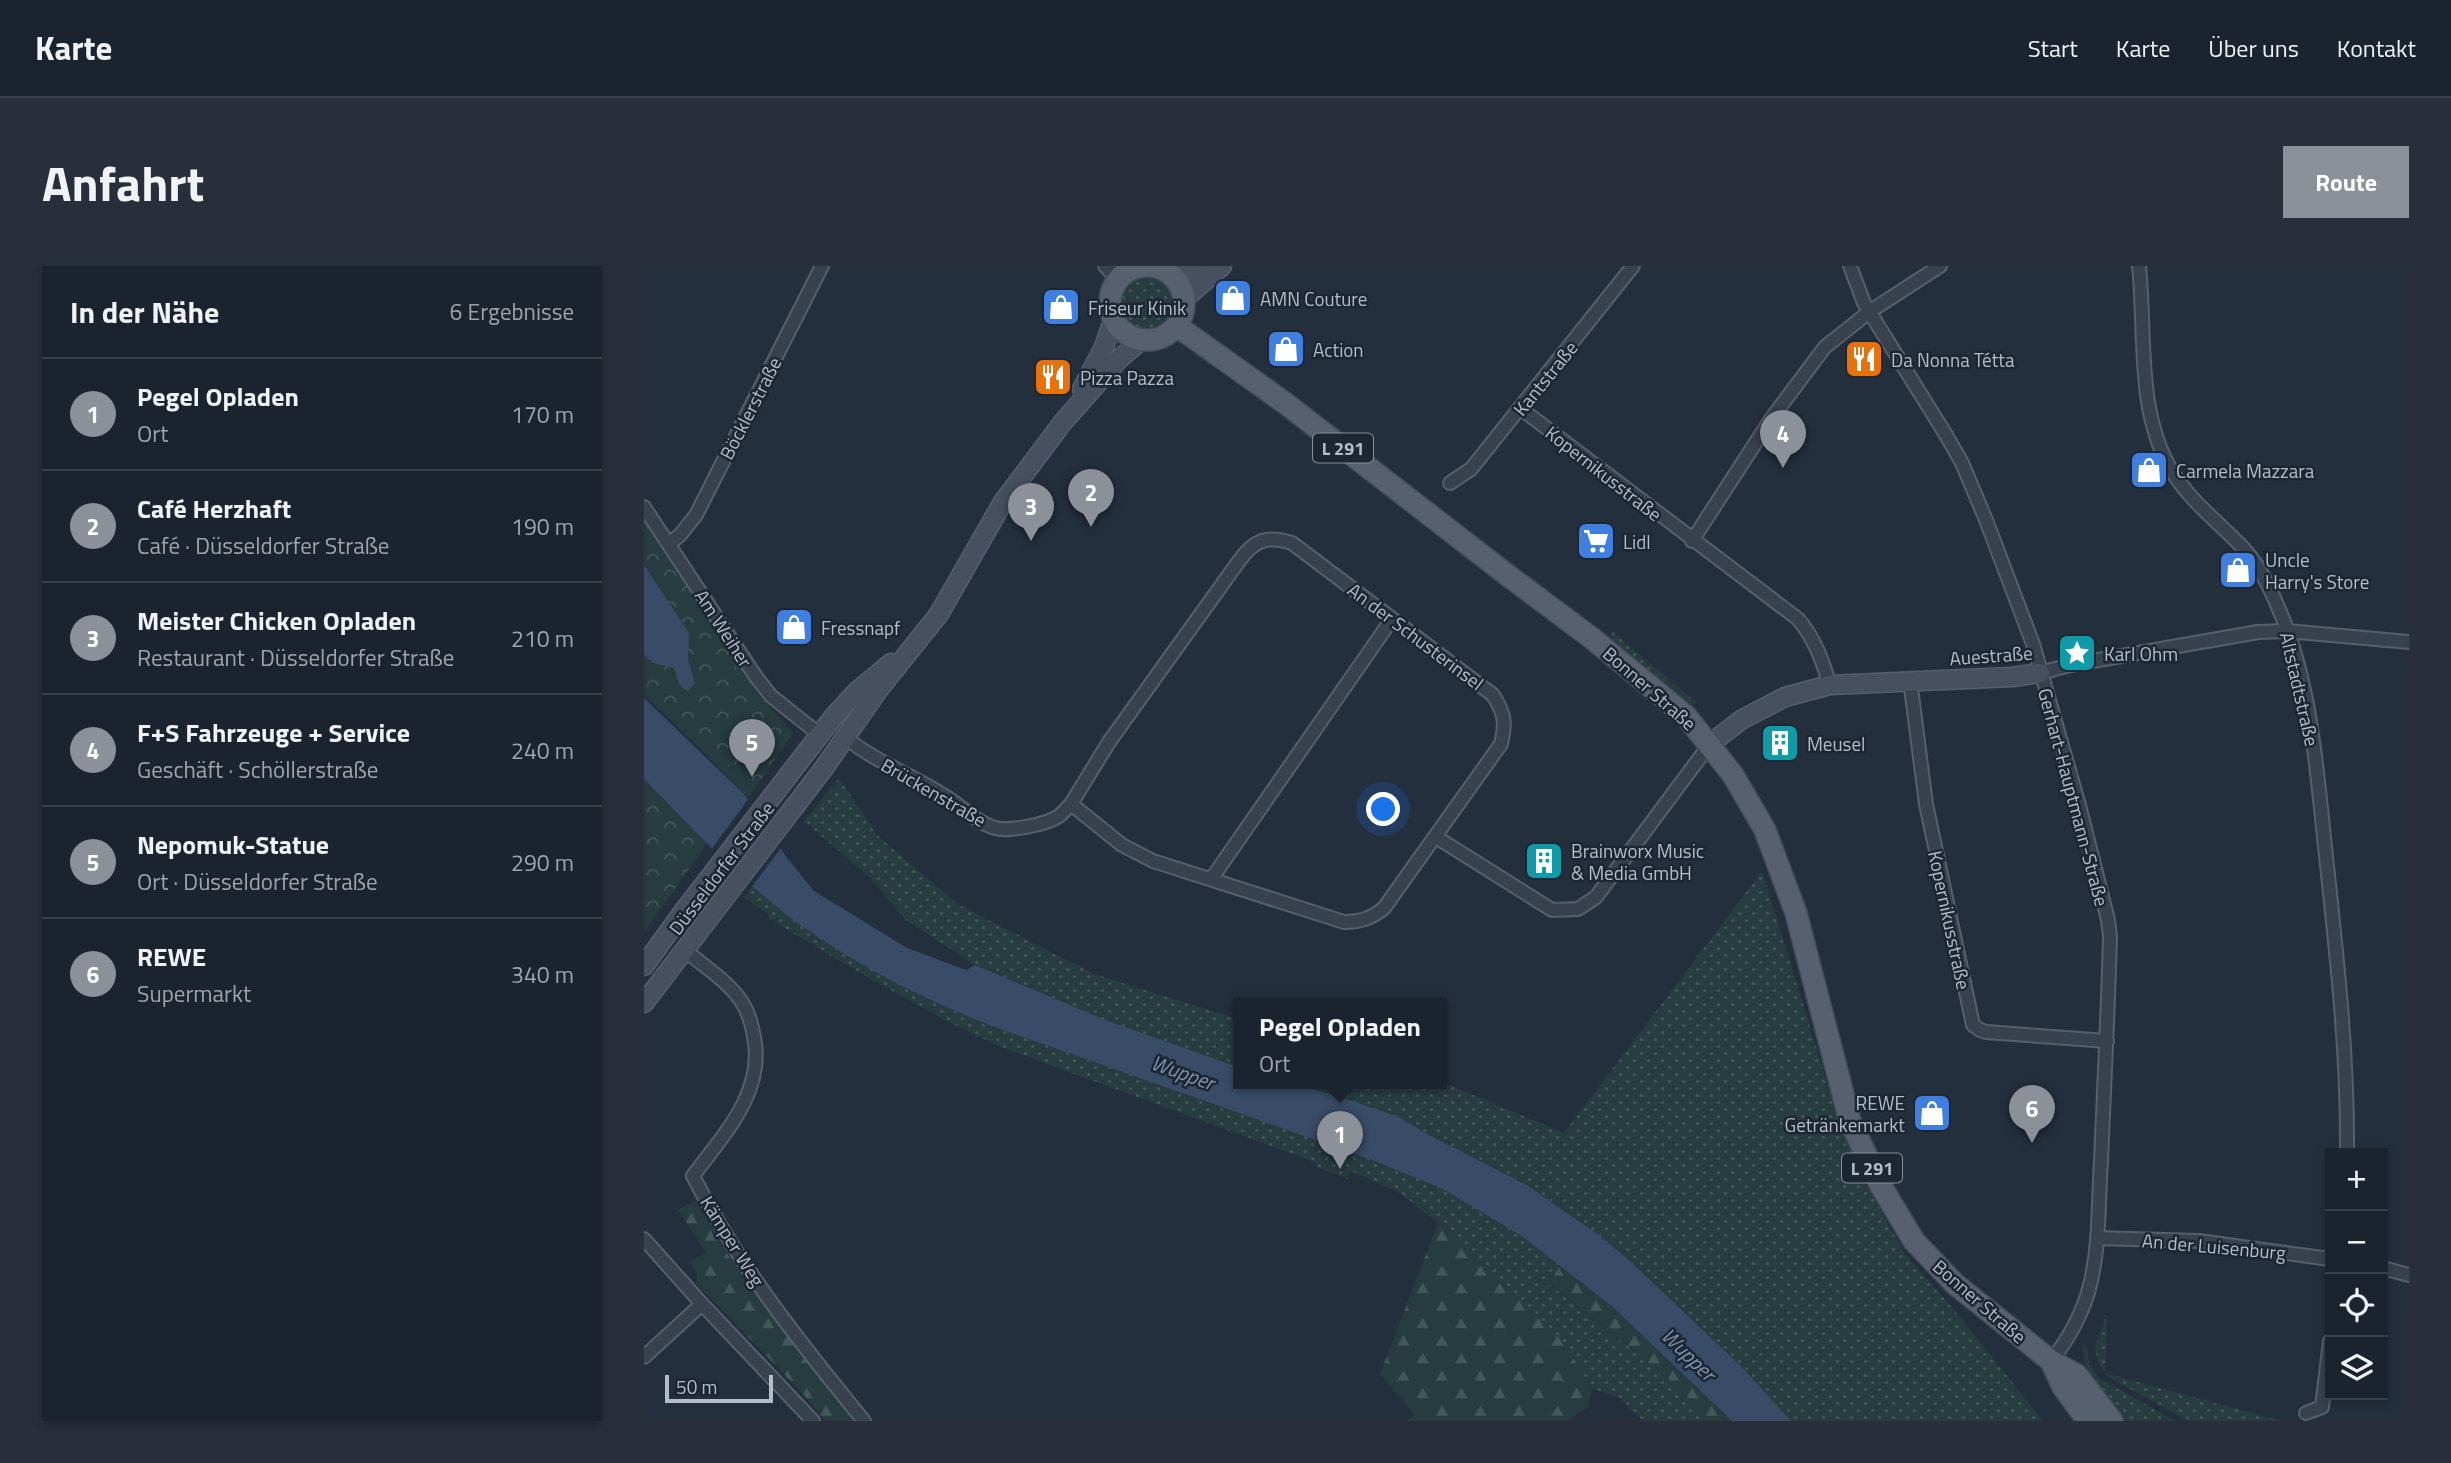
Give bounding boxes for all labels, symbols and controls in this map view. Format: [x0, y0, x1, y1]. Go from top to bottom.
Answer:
text: Karte [35, 23, 112, 73]
text: Start [2028, 30, 2078, 66]
text: Karte [2116, 30, 2170, 66]
text: Über uns [2208, 30, 2299, 66]
text: Kontakt [2337, 30, 2416, 66]
text: Anfahrt [42, 145, 204, 220]
button: Route [2283, 146, 2409, 218]
shop icon: AMN Couture [1212, 277, 1254, 319]
place label: AMN Couture [1260, 284, 1367, 313]
shop icon: Friseur Kinik [1040, 286, 1082, 328]
text: In der Nähe [70, 289, 219, 335]
place label: Friseur Kinik [1088, 293, 1186, 322]
text: 6 Ergebnisse [450, 294, 574, 329]
shop icon: Action [1265, 328, 1307, 370]
street label: Kantstraße [1506, 334, 1584, 422]
place label: Action [1313, 335, 1364, 364]
restaurant icon: Da Nonna Tétta [1843, 338, 1885, 380]
place label: Da Nonna Tétta [1891, 345, 2015, 374]
street label: Böcklerstraße [712, 352, 788, 464]
restaurant icon: Pizza Pazza [1032, 356, 1074, 398]
place label: Pizza Pazza [1080, 363, 1174, 392]
text: Pegel Opladen [137, 377, 299, 416]
text: 1 [87, 397, 99, 432]
text: 170 m [511, 397, 574, 432]
pin: 4 [1760, 410, 1806, 468]
text: Ort [137, 416, 168, 451]
street label: Kopernikusstraße [1539, 418, 1669, 528]
road number: L 291 [1313, 434, 1373, 462]
shop icon: Carmela Mazzara [2128, 449, 2170, 491]
place label: Carmela Mazzara [2176, 456, 2315, 485]
pin: 2 [1068, 469, 1114, 527]
pin: 3 [1008, 483, 1054, 541]
text: Café Herzhaft [137, 489, 291, 528]
text: 2 [87, 509, 99, 544]
text: 190 m [511, 509, 574, 544]
supermarket icon: Lidl [1575, 520, 1617, 562]
place label: Lidl [1623, 527, 1651, 556]
text: Café · Düsseldorfer Straße [137, 528, 389, 563]
place label: Uncle Harry's Store [2265, 545, 2369, 596]
shop icon: Uncle Harry's Store [2217, 549, 2259, 591]
street label: An der Schusterinsel [1342, 575, 1490, 697]
street label: Am Weiher [688, 583, 760, 673]
text: Meister Chicken Opladen [137, 601, 416, 640]
shop icon: Fressnapf [773, 606, 815, 648]
place label: Fressnapf [821, 613, 901, 642]
text: 3 [87, 621, 99, 656]
text: 210 m [511, 621, 574, 656]
street label: Altstadtstraße [2273, 629, 2327, 749]
place icon: Karl Ohm [2056, 632, 2098, 674]
street label: Auestraße [1949, 638, 2033, 672]
street label: Bonner Straße [1597, 639, 1703, 737]
place label: Karl Ohm [2104, 639, 2178, 668]
text: Restaurant · Düsseldorfer Straße [137, 640, 454, 675]
street label: Gerhart-Hauptmann-Straße [2031, 685, 2117, 909]
text: F+S Fahrzeuge + Service [137, 713, 410, 752]
pin: 5 [729, 719, 775, 777]
building icon: Meusel [1759, 722, 1801, 764]
place label: Meusel [1807, 729, 1865, 758]
text: 4 [87, 733, 99, 768]
text: 240 m [511, 733, 574, 768]
street label: Brückenstraße [876, 750, 992, 834]
text: Geschäft · Schöllerstraße [137, 752, 378, 787]
your location [1366, 792, 1400, 826]
street label: Düsseldorfer Straße [661, 795, 781, 941]
text: Nepomuk-Statue [137, 825, 329, 864]
place label: Brainworx Music & Media GmbH [1571, 836, 1704, 887]
building icon: Brainworx Music & Media GmbH [1523, 840, 1565, 882]
text: 5 [87, 845, 99, 880]
text: 290 m [511, 845, 574, 880]
street label: Kopernikusstraße [1921, 848, 1979, 992]
text: Ort · Düsseldorfer Straße [137, 864, 378, 899]
text: REWE [137, 937, 206, 976]
text: 6 [87, 957, 99, 992]
text: 340 m [511, 957, 574, 992]
text: Supermarkt [137, 976, 251, 1011]
popup [1233, 998, 1447, 1089]
text: Pegel Opladen [1259, 1007, 1421, 1046]
water label: Wupper [1147, 1046, 1221, 1099]
text: Ort [1259, 1046, 1290, 1081]
pin: 6 [2009, 1085, 2055, 1143]
place label: REWE Getränkemarkt [1785, 1088, 1905, 1139]
shop icon: REWE Getränkemarkt [1911, 1092, 1953, 1134]
pin: 1 [1317, 1111, 1363, 1169]
map controls [2325, 1148, 2388, 1400]
button: + [2325, 1148, 2388, 1211]
road number: L 291 [1842, 1154, 1902, 1183]
street label: Kämper Weg [694, 1190, 773, 1292]
button: − [2325, 1211, 2388, 1274]
street label: An der Luisenburg [2141, 1225, 2287, 1267]
street label: Bonner Straße [1927, 1252, 2033, 1350]
button: locate [2325, 1274, 2388, 1337]
water label: Wupper [1655, 1320, 1725, 1390]
button: layers [2325, 1337, 2388, 1400]
scale bar [665, 1372, 774, 1404]
text: 50 m [676, 1372, 717, 1401]

